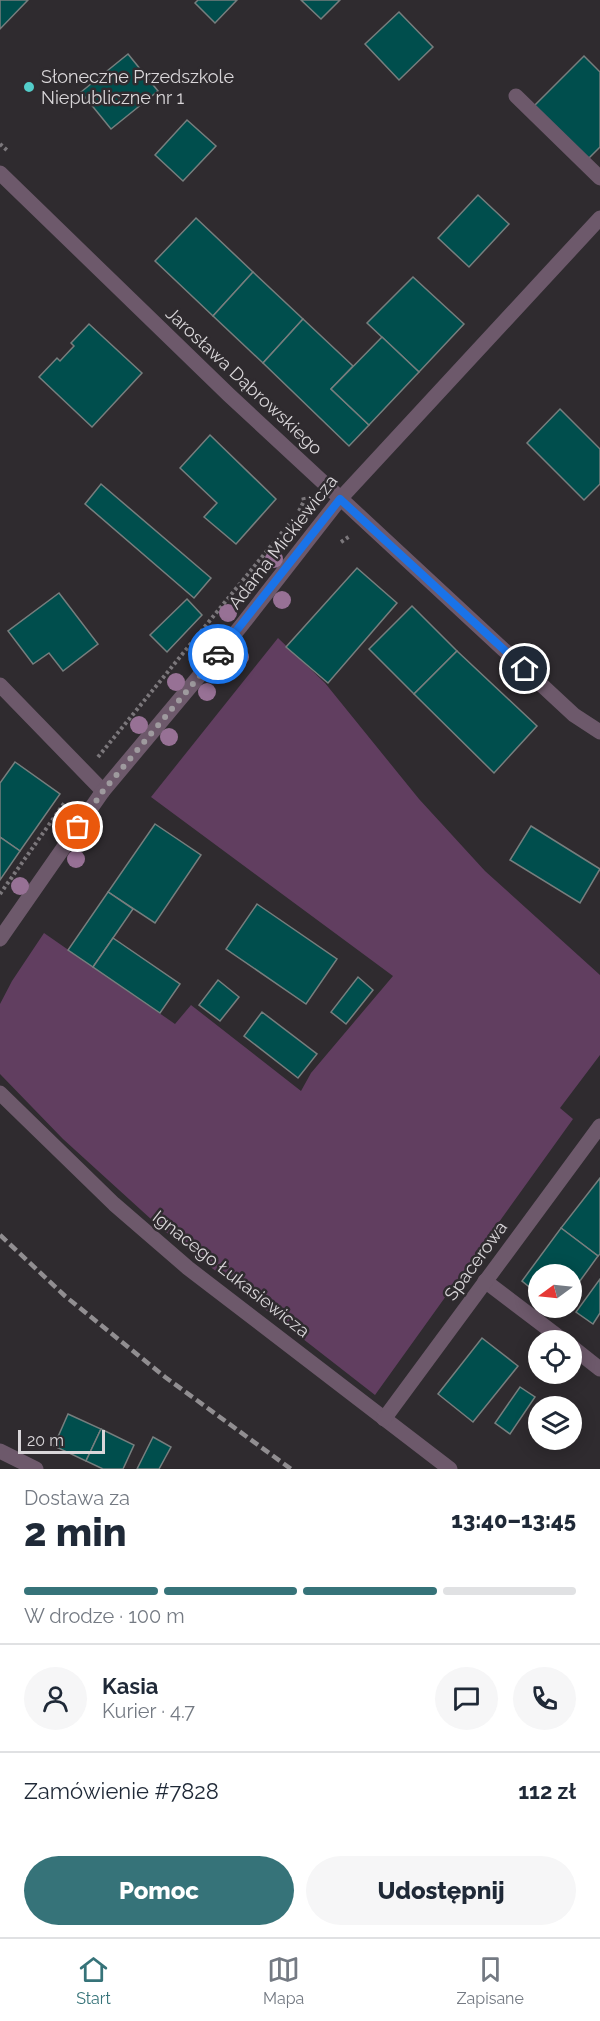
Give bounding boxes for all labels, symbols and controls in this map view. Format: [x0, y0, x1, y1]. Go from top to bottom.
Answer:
place label: Słoneczne Przedszkole Niepubliczne nr 1 [41, 66, 234, 108]
marker: Słoneczne Przedszkole Niepubliczne nr 1 [22, 80, 36, 94]
street label: Jarosława Dąbrowskiego [162, 303, 327, 459]
street label: Adama Mickiewicza [224, 470, 341, 613]
courier [188, 624, 248, 684]
icon: car [202, 638, 235, 671]
pin [499, 643, 550, 694]
icon: home [508, 652, 541, 685]
pin [52, 801, 103, 852]
icon: bag [61, 810, 94, 843]
street label: Ignacego Łukasiewicza [149, 1206, 314, 1341]
street label: Spacerowa [440, 1217, 511, 1304]
north arrow [528, 1264, 582, 1318]
map controls [528, 1264, 582, 1450]
button: locate [528, 1330, 582, 1384]
button: layers [528, 1396, 582, 1450]
scale bar [18, 1427, 105, 1454]
text: 20 m [27, 1431, 64, 1450]
text: Dostawa za [24, 1486, 130, 1510]
text: 13:40–13:45 [451, 1507, 576, 1533]
text: 2 min [24, 1509, 127, 1555]
text: W drodze · 100 m [24, 1604, 185, 1628]
button: person [24, 1667, 87, 1730]
button: chat [435, 1667, 498, 1730]
button: phone [513, 1667, 576, 1730]
text: Kasia [102, 1673, 158, 1699]
text: Kurier · 4.7 [102, 1699, 195, 1723]
text: Zamówienie #7828 [24, 1778, 219, 1804]
text: 112 zł [518, 1778, 576, 1804]
button: Pomoc [24, 1856, 294, 1925]
button: Udostępnij [306, 1856, 576, 1925]
tab: Start [76, 1953, 111, 2008]
tab: Mapa [263, 1953, 304, 2008]
tab: Zapisane [457, 1953, 524, 2008]

